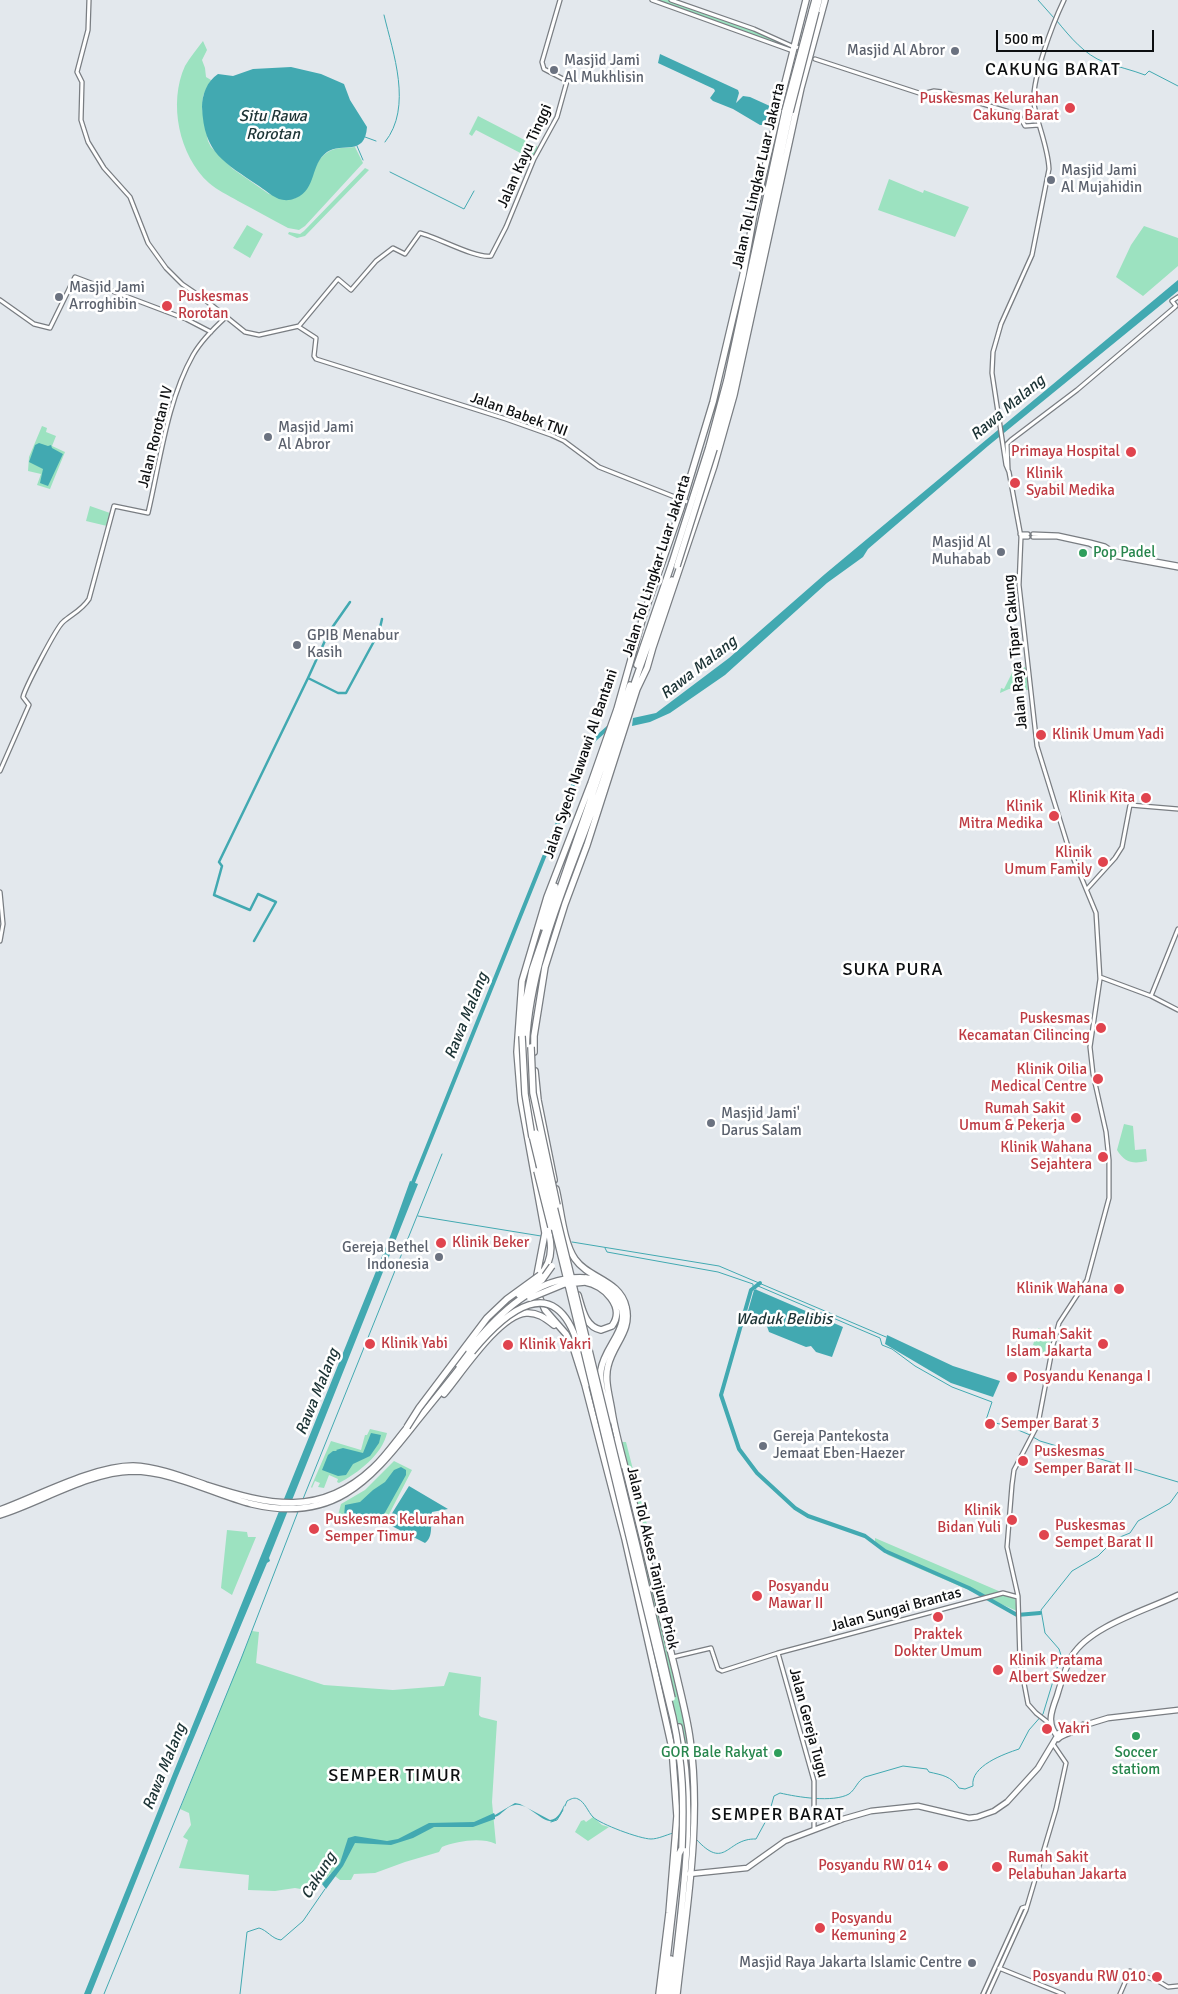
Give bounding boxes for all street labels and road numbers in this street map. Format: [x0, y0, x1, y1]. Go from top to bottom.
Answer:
street label: Jalan Tol Lingkar Luar Jakarta [729, 81, 789, 271]
street label: Jalan Kayu Tinggi [494, 101, 556, 211]
street label: Jalan Rorotan IV [135, 384, 177, 490]
street label: Jalan Babek TNI [468, 389, 570, 441]
street label: Jalan Tol Lingkar Luar Jakarta [619, 473, 695, 659]
street label: Jalan Raya Tipar Cakung [1000, 574, 1032, 730]
street label: Jalan Syech Nawawi Al Bantani [540, 667, 622, 861]
street label: Jalan Tol Akses Tanjung Priok [622, 1465, 682, 1651]
street label: Jalan Sungai Brantas [829, 1584, 963, 1636]
street label: Jalan Gereja Tugu [785, 1666, 831, 1780]

